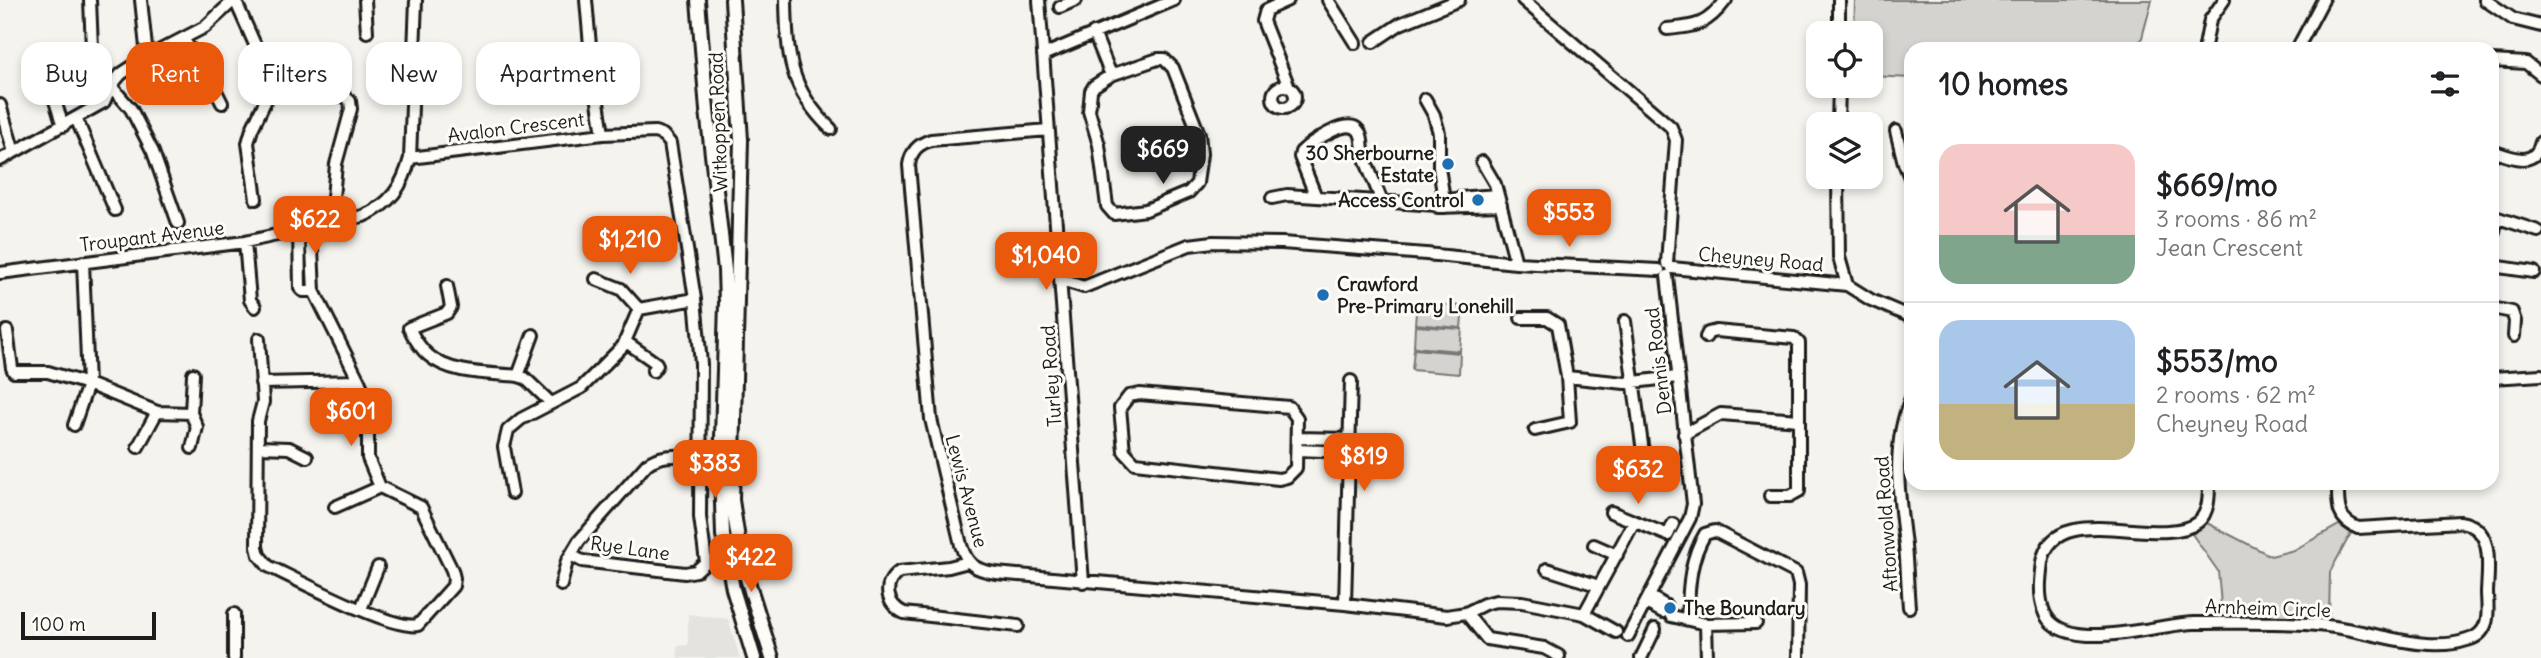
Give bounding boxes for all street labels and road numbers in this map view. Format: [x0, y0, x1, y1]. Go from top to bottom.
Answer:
street label: Witkoppen Road [704, 52, 732, 192]
street label: Avalon Crescent [446, 107, 586, 147]
street label: Troupant Avenue [79, 215, 225, 257]
street label: Cheyney Road [1697, 242, 1825, 276]
street label: Dennis Road [1640, 306, 1676, 416]
street label: Turley Road [1035, 324, 1067, 428]
street label: Lewis Avenue [940, 432, 994, 550]
street label: Aftonwold Road [1869, 455, 1903, 593]
street label: Rye Lane [589, 531, 671, 565]
street label: Arnheim Circle [2205, 594, 2331, 622]

